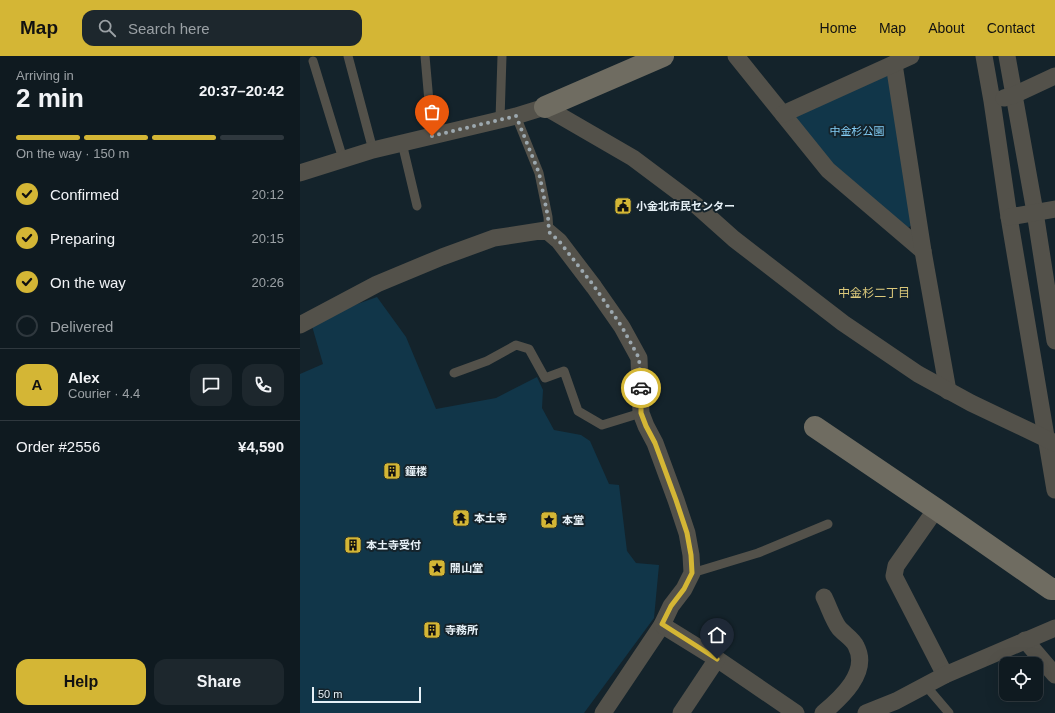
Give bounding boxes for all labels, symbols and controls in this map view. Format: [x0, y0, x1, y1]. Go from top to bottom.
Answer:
search box [82, 10, 362, 46]
text: Map [20, 17, 58, 38]
icon: search [96, 17, 118, 39]
text: Search here [128, 20, 210, 37]
text: Home [820, 20, 857, 36]
text: Map [879, 20, 906, 36]
text: About [928, 20, 965, 36]
text: Contact [987, 20, 1035, 36]
text: Arriving in [16, 68, 74, 83]
text: 20:37–20:42 [199, 82, 284, 99]
text: 2 min [16, 83, 84, 113]
pin [415, 95, 449, 136]
icon: bag [421, 101, 443, 123]
park label: 中金杉公園 [830, 125, 885, 137]
text: On the way · 150 m [16, 146, 129, 161]
icon: check [16, 183, 38, 205]
text: Confirmed [50, 186, 119, 203]
text: 20:12 [251, 187, 284, 202]
public building icon: 小金北市民センター [613, 196, 633, 216]
place label: 小金北市民センター [636, 200, 735, 212]
icon: check [16, 227, 38, 249]
text: Preparing [50, 230, 115, 247]
text: 20:15 [251, 231, 284, 246]
icon: check [16, 271, 38, 293]
text: On the way [50, 274, 126, 291]
text: 20:26 [251, 275, 284, 290]
district label: 中金杉二丁目 [838, 286, 910, 300]
text: Delivered [50, 318, 113, 335]
button: chat [190, 364, 232, 406]
button: phone [242, 364, 284, 406]
courier [621, 368, 661, 408]
text: Alex [68, 369, 100, 386]
text: A [32, 376, 42, 393]
icon: car [630, 377, 652, 399]
text: Courier · 4.4 [68, 386, 140, 401]
text: Order #2556 [16, 438, 100, 455]
text: ¥4,590 [238, 438, 284, 455]
building icon: 鐘楼 [382, 461, 402, 481]
place label: 鐘楼 [405, 465, 427, 477]
temple icon: 本土寺 [451, 508, 471, 528]
place icon: 本堂 [539, 510, 559, 530]
place label: 本土寺 [474, 512, 507, 524]
place label: 本堂 [562, 514, 584, 526]
building icon: 本土寺受付 [343, 535, 363, 555]
place label: 本土寺受付 [366, 539, 421, 551]
place icon: 開山堂 [427, 558, 447, 578]
place label: 開山堂 [450, 562, 483, 574]
pin [700, 618, 734, 659]
building icon: 寺務所 [422, 620, 442, 640]
place label: 寺務所 [445, 624, 478, 636]
icon: home [706, 624, 728, 646]
map controls [999, 657, 1043, 701]
button: locate [999, 657, 1043, 701]
button: Help [16, 659, 146, 705]
button: Share [154, 659, 284, 705]
scale bar [312, 685, 421, 704]
text: 50 m [318, 688, 342, 700]

